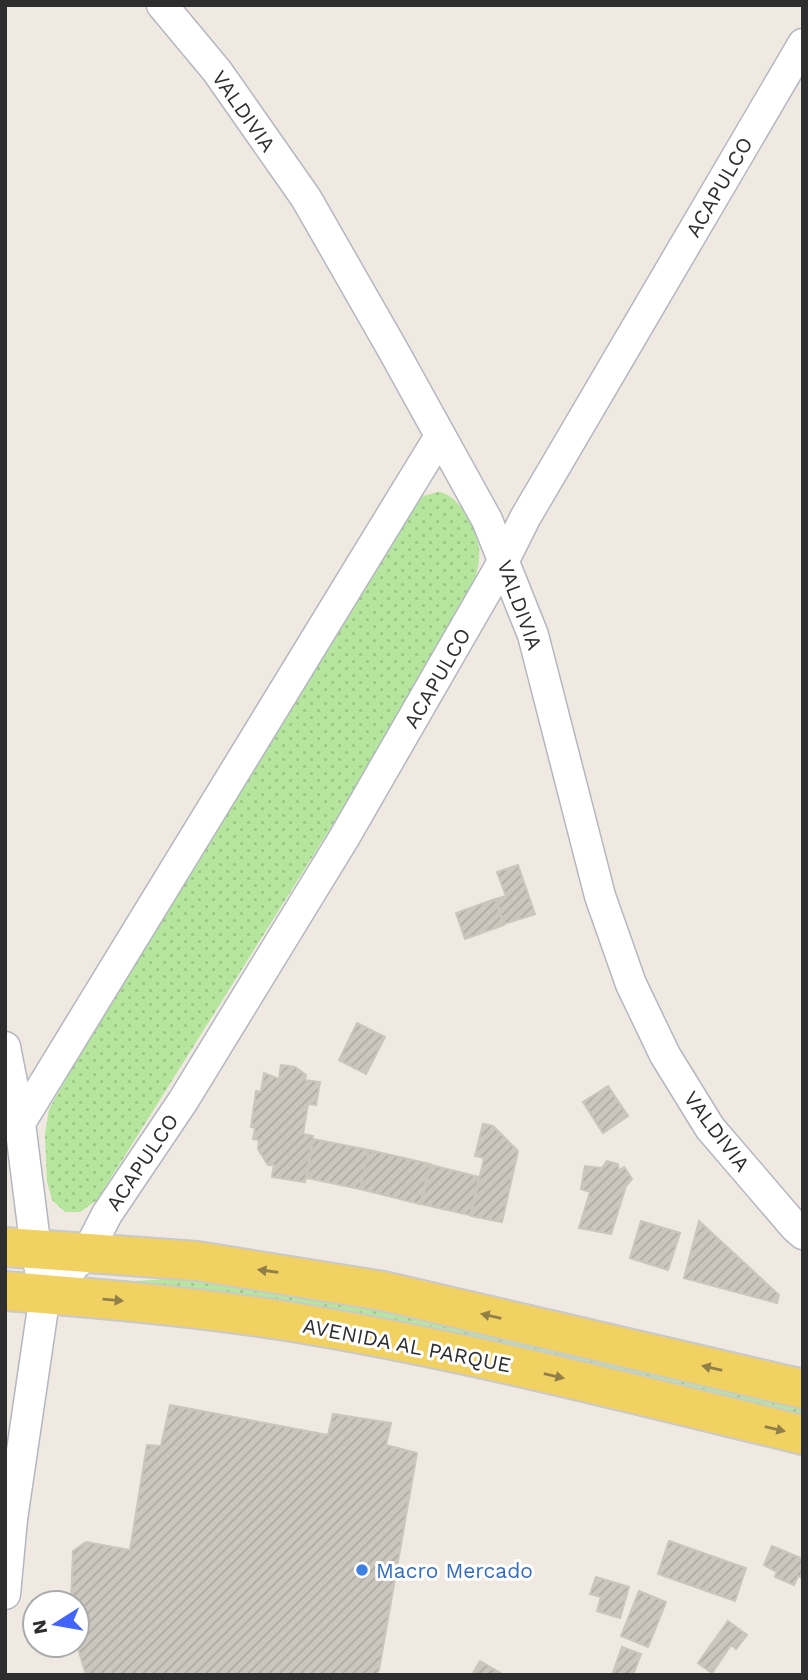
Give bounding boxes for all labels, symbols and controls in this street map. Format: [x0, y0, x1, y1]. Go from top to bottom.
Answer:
street label: VALDIVIA [207, 65, 281, 157]
street label: ACAPULCO [680, 132, 758, 242]
street label: VALDIVIA [492, 557, 548, 653]
street label: ACAPULCO [398, 623, 476, 733]
street label: VALDIVIA [679, 1086, 755, 1176]
street label: ACAPULCO [100, 1109, 184, 1215]
one-way arrow [257, 1266, 279, 1277]
one-way arrow [102, 1295, 124, 1306]
one-way arrow [480, 1310, 502, 1321]
street label: AVENIDA AL PARQUE [301, 1313, 513, 1377]
one-way arrow [701, 1362, 723, 1373]
one-way arrow [543, 1371, 565, 1382]
one-way arrow [764, 1424, 786, 1435]
place label: Macro Mercado [376, 1558, 533, 1583]
marker: Macro Mercado [354, 1562, 370, 1578]
north arrow [21, 1589, 91, 1659]
text: N [27, 1618, 52, 1636]

